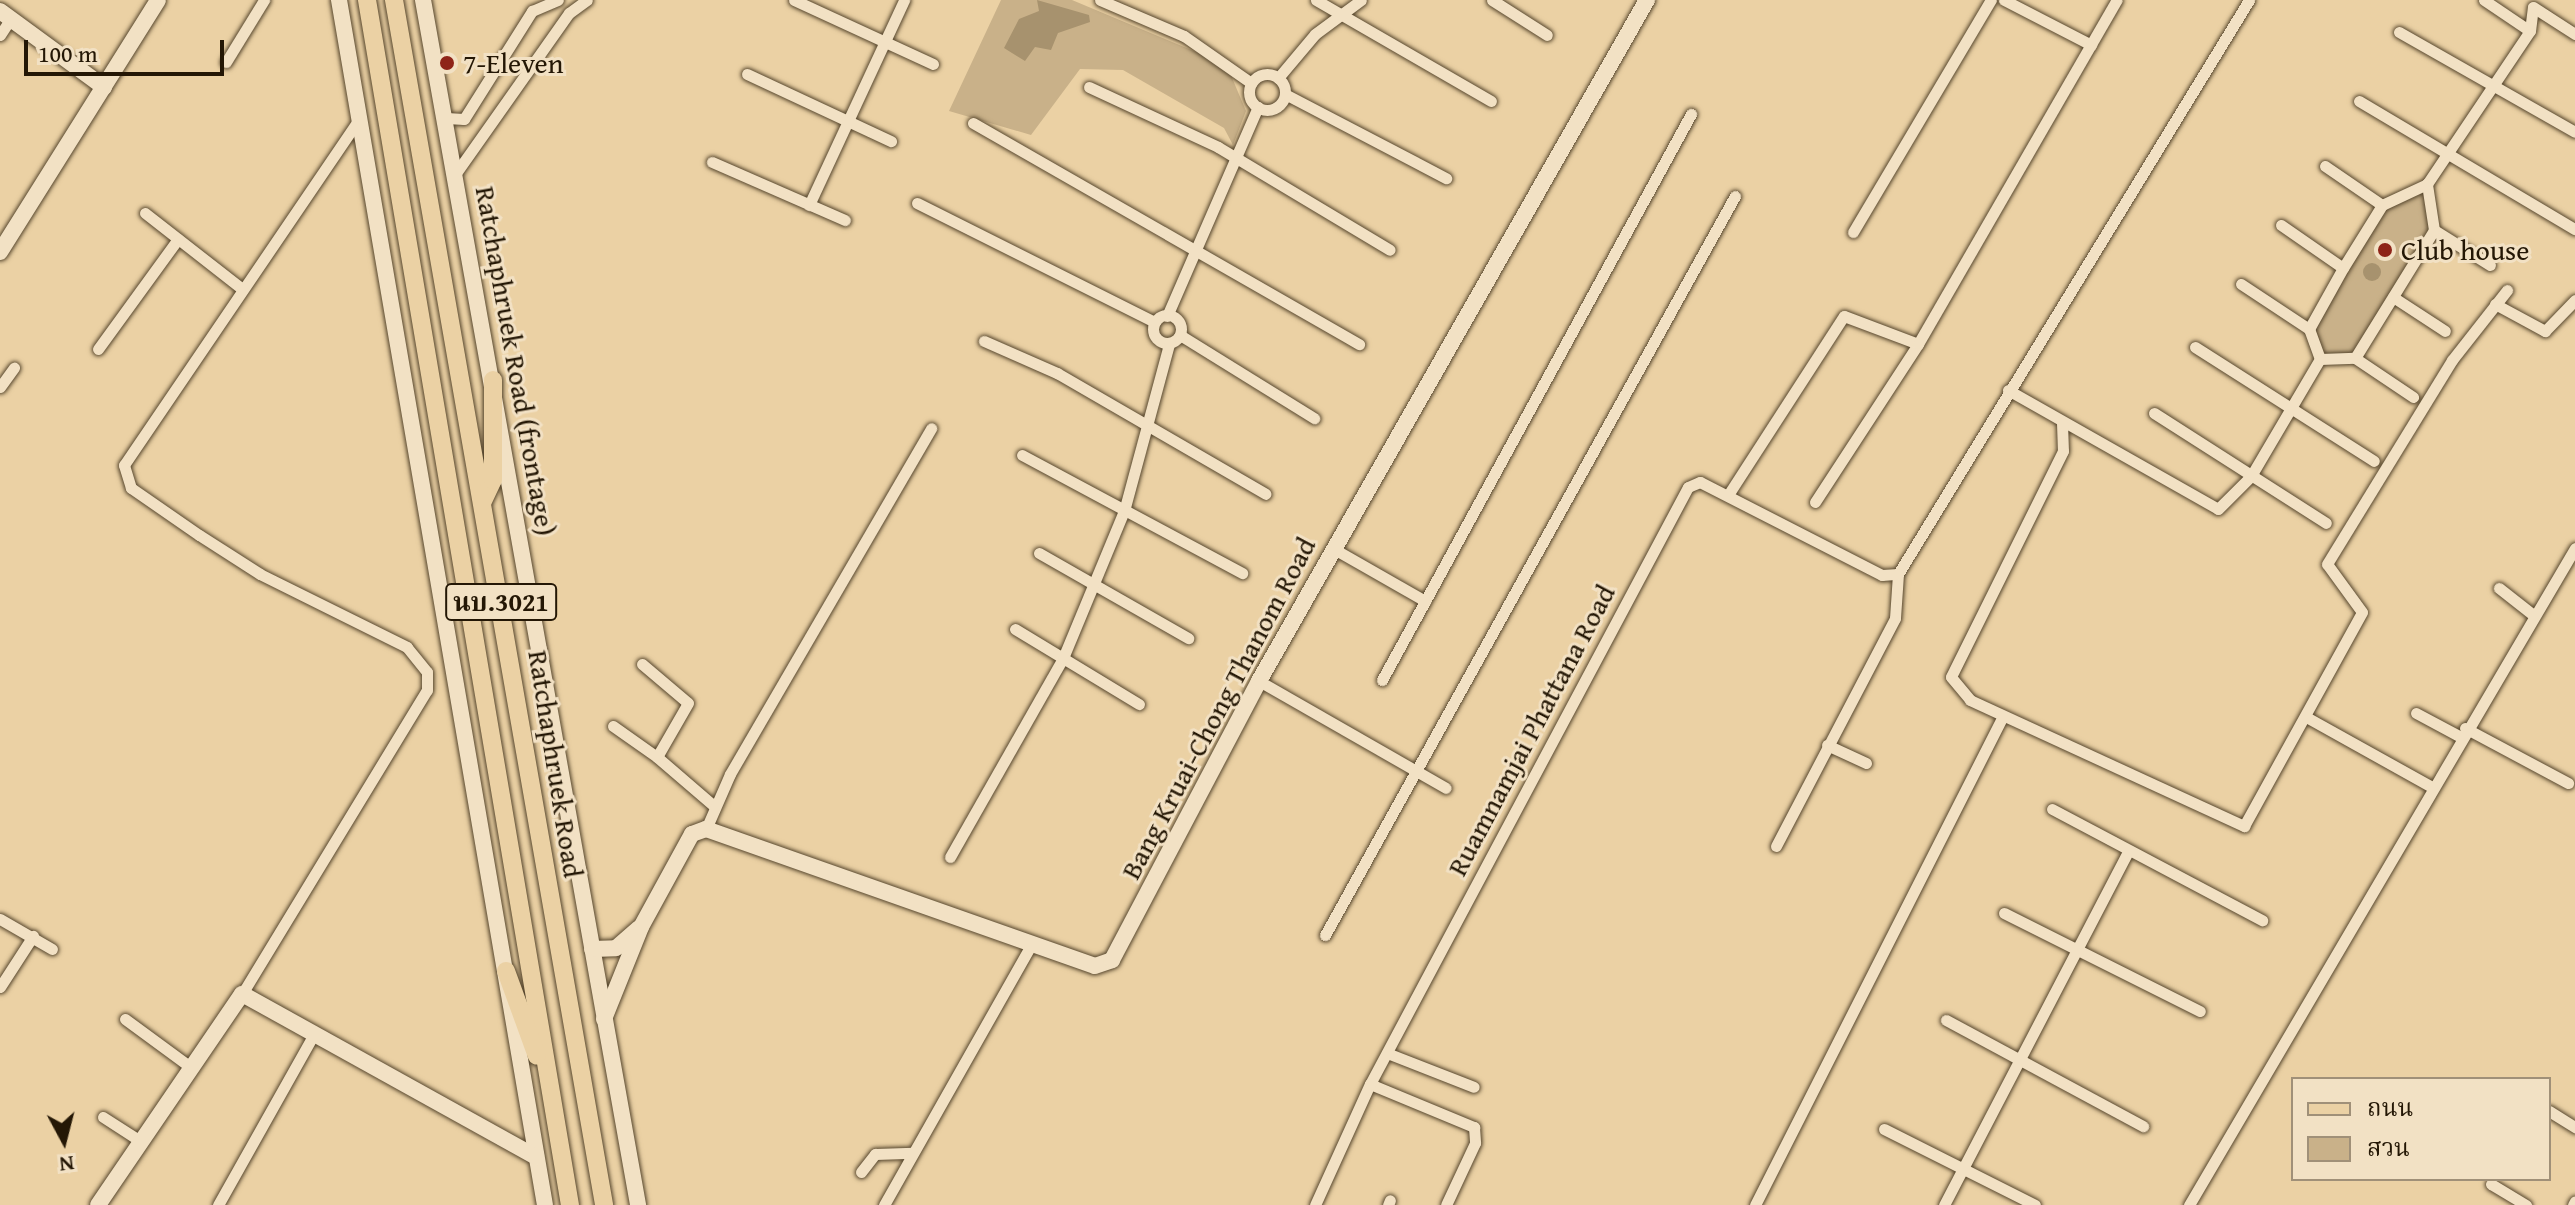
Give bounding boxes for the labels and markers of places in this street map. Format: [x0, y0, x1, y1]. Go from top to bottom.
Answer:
place label: 7-Eleven [463, 46, 563, 80]
marker: 7-Eleven [438, 54, 456, 72]
place label: Club house [2401, 233, 2529, 267]
marker: Club house [2376, 241, 2394, 259]

